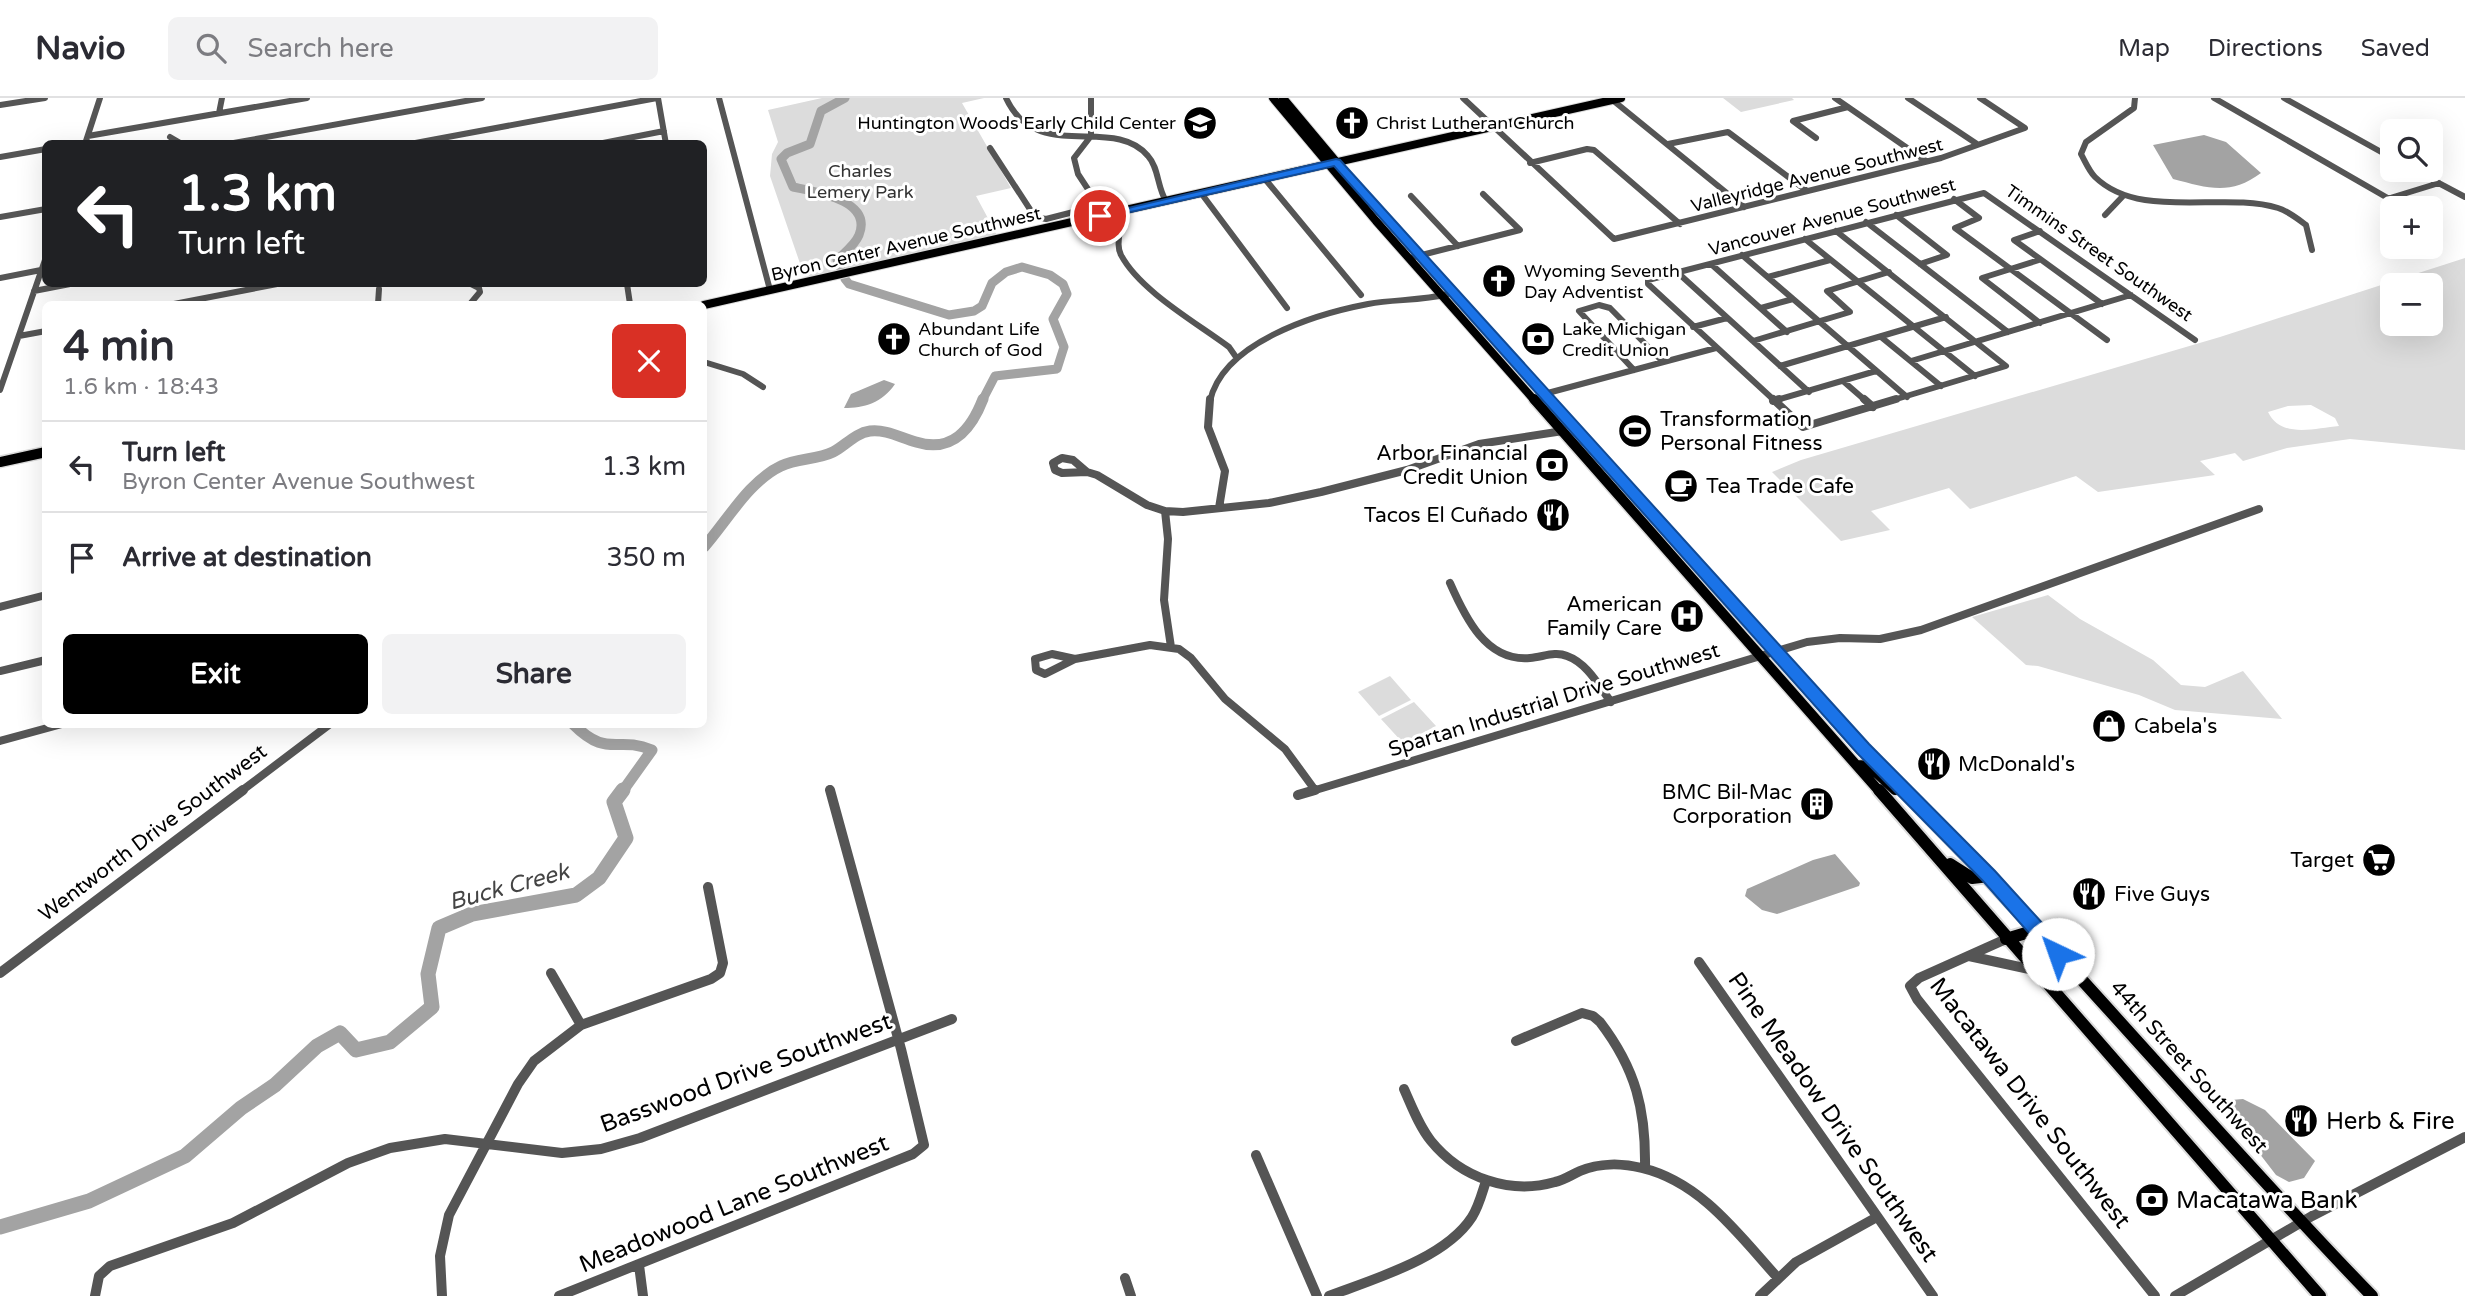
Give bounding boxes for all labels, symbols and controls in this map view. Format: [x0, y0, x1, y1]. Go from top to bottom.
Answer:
search box [168, 17, 658, 80]
text: Navio [35, 29, 126, 68]
icon: search [192, 29, 230, 67]
text: Search here [248, 33, 394, 64]
text: Map [2118, 34, 2170, 63]
text: Directions [2208, 34, 2323, 63]
text: Saved [2361, 34, 2430, 63]
school or university icon: Huntington Woods Early Child Center [1181, 104, 1219, 142]
church icon: Christ Lutheran Church [1333, 104, 1371, 142]
place label: Huntington Woods Early Child Center [857, 112, 1176, 134]
place label: Christ Lutheran Church [1376, 112, 1575, 134]
map controls [2380, 119, 2443, 336]
button: search [2380, 119, 2443, 182]
street label: Valleyridge Avenue Southwest [1689, 133, 1945, 217]
park label: Charles Lemery Park [807, 160, 914, 203]
text: 1.3 km [178, 165, 337, 224]
icon: left [63, 168, 154, 259]
street label: Vancouver Avenue Southwest [1706, 173, 1958, 261]
street label: Timmins Street Southwest [2001, 180, 2197, 326]
pin [1070, 186, 1130, 246]
button: + [2380, 196, 2443, 259]
icon: arrive [1081, 197, 1119, 235]
street label: Byron Center Avenue Southwest [769, 202, 1043, 286]
text: Turn left [178, 225, 305, 263]
place label: Wyoming Seventh Day Adventist [1524, 260, 1680, 303]
church icon: Wyoming Seventh Day Adventist [1480, 262, 1518, 300]
button: − [2380, 273, 2443, 336]
place label: Abundant Life Church of God [918, 318, 1043, 361]
place label: Lake Michigan Credit Union [1562, 318, 1686, 361]
church icon: Abundant Life Church of God [875, 320, 913, 358]
bank icon: Lake Michigan Credit Union [1519, 320, 1557, 358]
text: 4 min [63, 321, 175, 372]
button: close [612, 324, 686, 398]
text: 1.6 km · 18:43 [63, 373, 219, 401]
place label: Transformation Personal Fitness [1660, 407, 1823, 456]
sports icon: Transformation Personal Fitness [1616, 412, 1654, 450]
text: Turn left [122, 437, 225, 468]
place label: Arbor Financial Credit Union [1376, 441, 1528, 490]
bank icon: Arbor Financial Credit Union [1533, 446, 1571, 484]
icon: left [63, 448, 101, 486]
text: 1.3 km [602, 451, 686, 482]
cafe icon: Tea Trade Cafe [1662, 467, 1700, 505]
text: Byron Center Avenue Southwest [122, 468, 475, 496]
place label: Tea Trade Cafe [1706, 474, 1854, 499]
restaurant icon: Tacos El Cuñado [1534, 496, 1572, 534]
place label: Tacos El Cuñado [1364, 503, 1528, 528]
icon: arrive [63, 539, 101, 577]
text: Arrive at destination [122, 542, 372, 573]
text: 350 m [606, 542, 686, 573]
place label: American Family Care [1547, 592, 1662, 641]
hospital icon: American Family Care [1668, 597, 1706, 635]
button: Exit [63, 634, 368, 714]
button: Share [382, 634, 686, 714]
street label: Spartan Industrial Drive Southwest [1385, 638, 1723, 762]
shop icon: Cabela's [2090, 707, 2128, 745]
place label: Cabela's [2134, 714, 2217, 739]
street label: Wentworth Drive Southwest [34, 739, 272, 927]
restaurant icon: McDonald's [1915, 745, 1953, 783]
place label: McDonald's [1958, 752, 2075, 777]
place label: BMC Bil-Mac Corporation [1662, 780, 1792, 829]
building icon: BMC Bil-Mac Corporation [1798, 785, 1836, 823]
supermarket icon: Target [2360, 841, 2398, 879]
place label: Target [2290, 848, 2354, 873]
water label: Buck Creek [446, 857, 574, 916]
restaurant icon: Five Guys [2070, 875, 2108, 913]
place label: Five Guys [2114, 882, 2210, 907]
position arrow [2021, 917, 2095, 991]
street label: Pine Meadow Drive Southwest [1722, 967, 1944, 1267]
street label: Macatawa Drive Southwest [1923, 972, 2137, 1234]
street label: 44th Street Southwest [2105, 976, 2273, 1158]
street label: Basswood Drive Southwest [596, 1007, 896, 1139]
restaurant icon: Herb & Fire [2282, 1102, 2320, 1140]
place label: Herb & Fire [2326, 1107, 2454, 1136]
street label: Meadowood Lane Southwest [575, 1129, 893, 1279]
bank icon: Macatawa Bank [2133, 1181, 2171, 1219]
place label: Macatawa Bank [2176, 1186, 2358, 1215]

